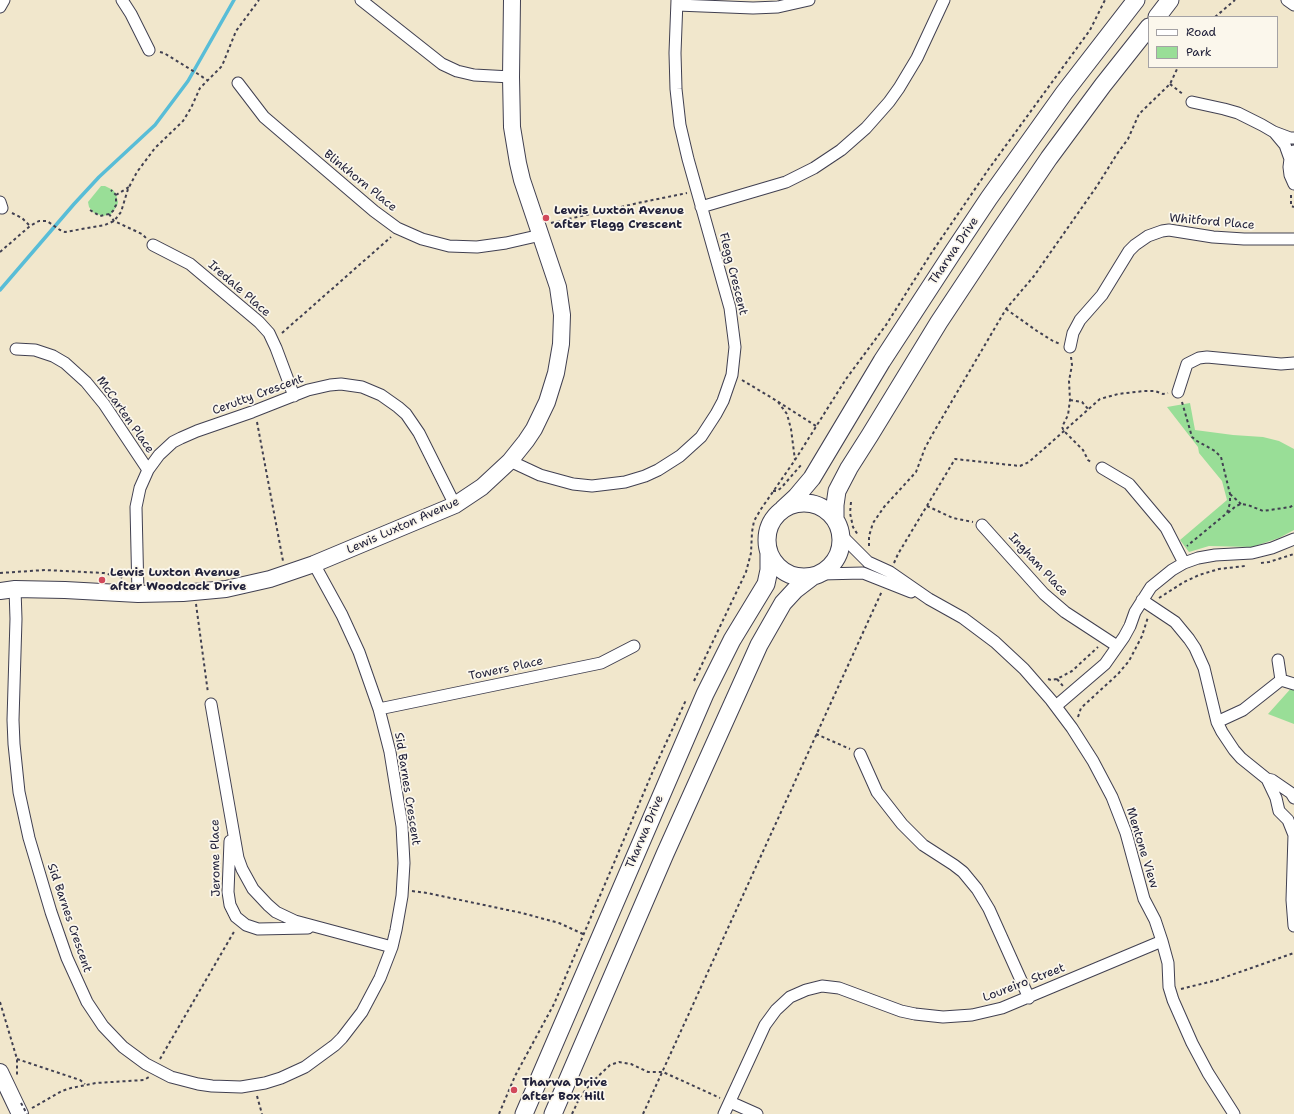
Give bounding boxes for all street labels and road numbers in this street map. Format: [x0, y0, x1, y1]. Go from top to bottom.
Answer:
street label: Blinkhorn Place [321, 147, 399, 215]
street label: Whitford Place [1169, 211, 1255, 233]
street label: Tharwa Drive [926, 215, 982, 287]
street label: Flegg Crescent [716, 231, 750, 317]
street label: Iredale Place [205, 258, 273, 320]
street label: Cerutty Crescent [210, 372, 306, 418]
street label: McCarten Place [93, 374, 157, 456]
street label: Lewis Luxton Avenue [344, 495, 462, 557]
street label: Ingham Place [1005, 531, 1071, 599]
street label: Towers Place [467, 654, 545, 684]
street label: Sid Barnes Crescent [391, 731, 423, 847]
street label: Tharwa Drive [623, 793, 667, 871]
street label: Mentone View [1123, 806, 1161, 890]
street label: Jerome Place [208, 819, 224, 897]
street label: Sid Barnes Crescent [44, 862, 94, 974]
street label: Loureiro Street [981, 961, 1067, 1005]

